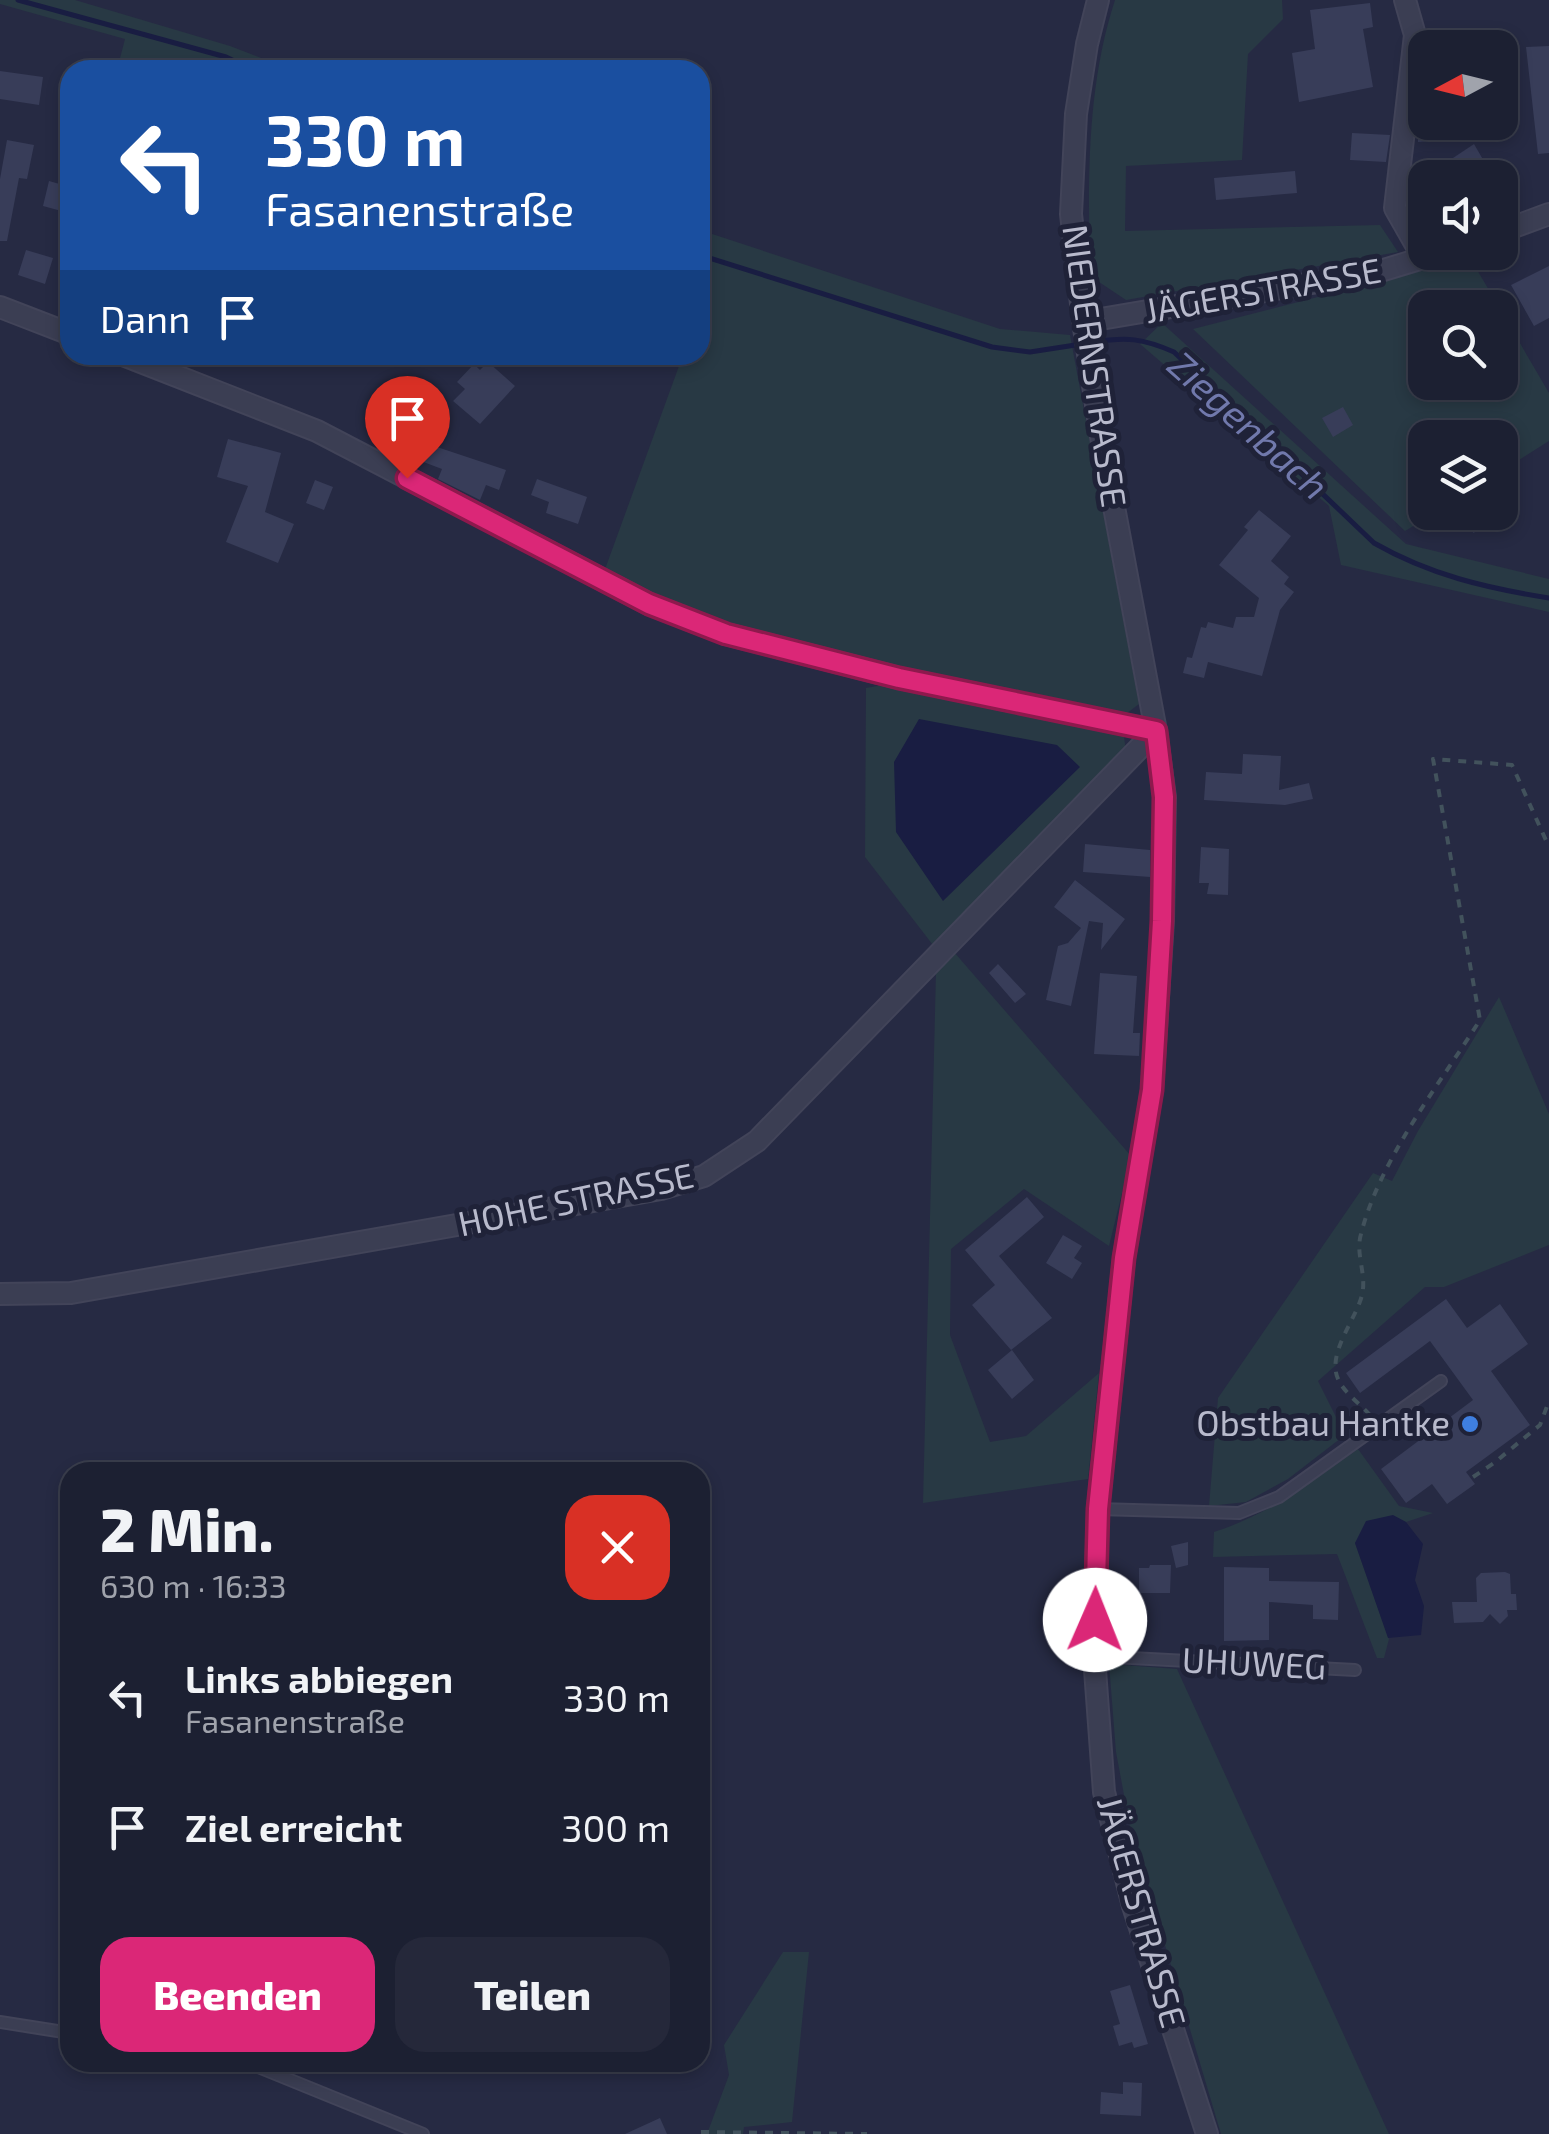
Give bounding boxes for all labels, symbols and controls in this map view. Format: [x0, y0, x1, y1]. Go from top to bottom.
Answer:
north arrow [1408, 30, 1518, 140]
map controls [1408, 30, 1518, 530]
text: 330 m [265, 96, 465, 180]
icon: left [100, 100, 230, 230]
button: sound [1408, 160, 1518, 270]
text: Fasanenstraße [265, 181, 574, 235]
street label: NIEDERNSTRASSE [1055, 222, 1137, 510]
street label: JÄGERSTRASSE [1141, 248, 1384, 330]
icon: arrive [210, 290, 265, 345]
button: search [1408, 290, 1518, 400]
text: Dann [100, 295, 190, 341]
water label: Ziegenbach [1160, 341, 1339, 508]
pin [365, 376, 450, 479]
icon: arrive [380, 391, 435, 446]
button: layers [1408, 420, 1518, 530]
street label: HOHE STRASSE [454, 1153, 697, 1244]
place label: Obstbau Hantke [1196, 1401, 1450, 1443]
marker: Obstbau Hantke [1459, 1413, 1481, 1435]
text: 2 Min. [100, 1492, 274, 1564]
button: close [565, 1495, 670, 1600]
text: 630 m · 16:33 [100, 1566, 287, 1604]
position arrow [1043, 1568, 1147, 1672]
street label: UHUWEG [1181, 1637, 1327, 1687]
text: Links abbiegen [185, 1655, 453, 1701]
icon: left [100, 1670, 155, 1725]
text: 330 m [563, 1674, 670, 1720]
text: Fasanenstraße [185, 1701, 405, 1739]
street label: JÄGERSTRASSE [1090, 1791, 1196, 2032]
icon: arrive [100, 1800, 155, 1855]
text: Ziel erreicht [185, 1804, 402, 1850]
text: 300 m [561, 1804, 670, 1850]
button: Beenden [100, 1937, 375, 2052]
button: Teilen [395, 1937, 670, 2052]

